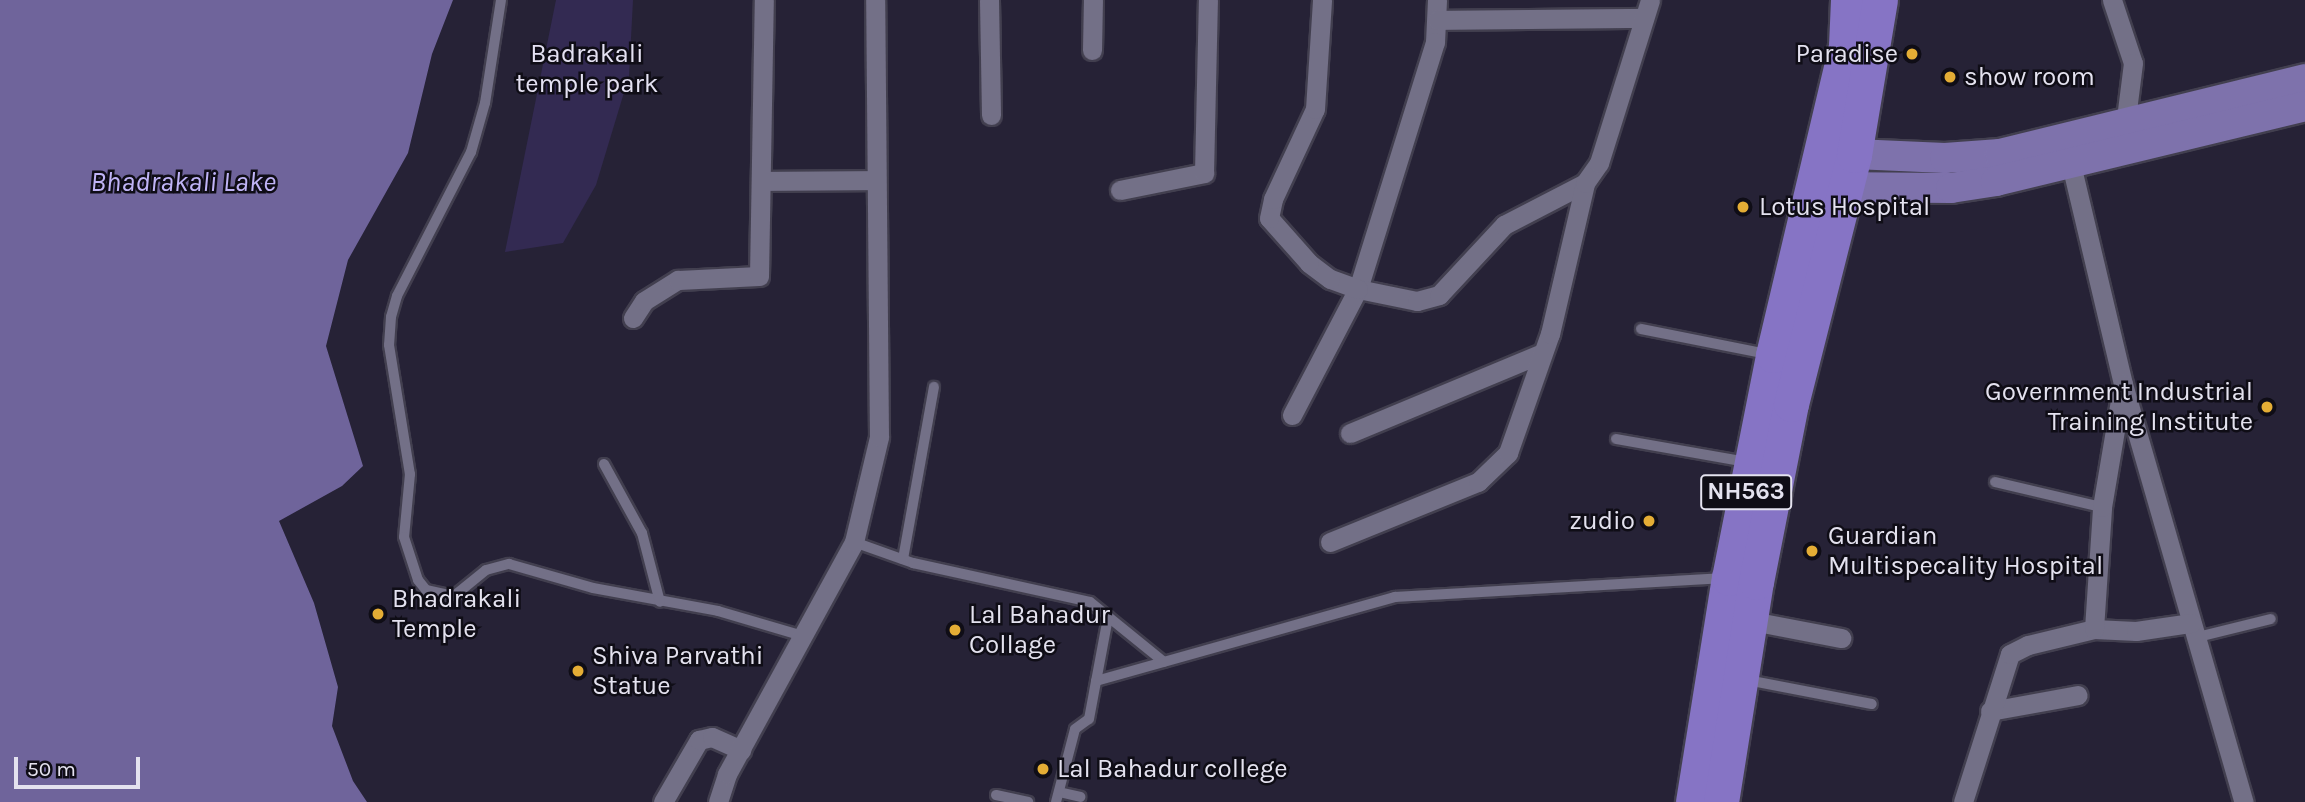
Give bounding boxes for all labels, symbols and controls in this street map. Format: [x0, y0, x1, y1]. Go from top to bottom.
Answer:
park label: Badrakali temple park [515, 38, 659, 100]
place label: Paradise [1795, 38, 1898, 70]
marker: Paradise [1904, 46, 1920, 62]
place label: show room [1964, 61, 2095, 93]
marker: show room [1942, 69, 1958, 85]
water label: Bhadrakali Lake [90, 165, 276, 199]
place label: Lotus Hospital [1759, 191, 1930, 223]
marker: Lotus Hospital [1733, 197, 1753, 217]
place label: Government Industrial Training Institute [1985, 376, 2253, 438]
marker: Government Industrial Training Institute [2259, 399, 2275, 415]
road number: NH563 [1699, 472, 1793, 512]
place label: zudio [1570, 505, 1635, 537]
marker: zudio [1641, 513, 1657, 529]
place label: Guardian Multispecality Hospital [1828, 520, 2103, 582]
marker: Guardian Multispecality Hospital [1802, 541, 1822, 561]
place label: Bhadrakali Temple [392, 583, 521, 644]
place label: Lal Bahadur Collage [969, 599, 1110, 660]
marker: Bhadrakali Temple [370, 606, 386, 622]
marker: Lal Bahadur Collage [947, 622, 963, 638]
place label: Shiva Parvathi Statue [592, 640, 763, 702]
marker: Shiva Parvathi Statue [570, 663, 586, 679]
scale bar [18, 742, 144, 786]
place label: Lal Bahadur college [1057, 753, 1288, 785]
text: 50 m [27, 757, 76, 781]
marker: Lal Bahadur college [1035, 761, 1051, 777]

